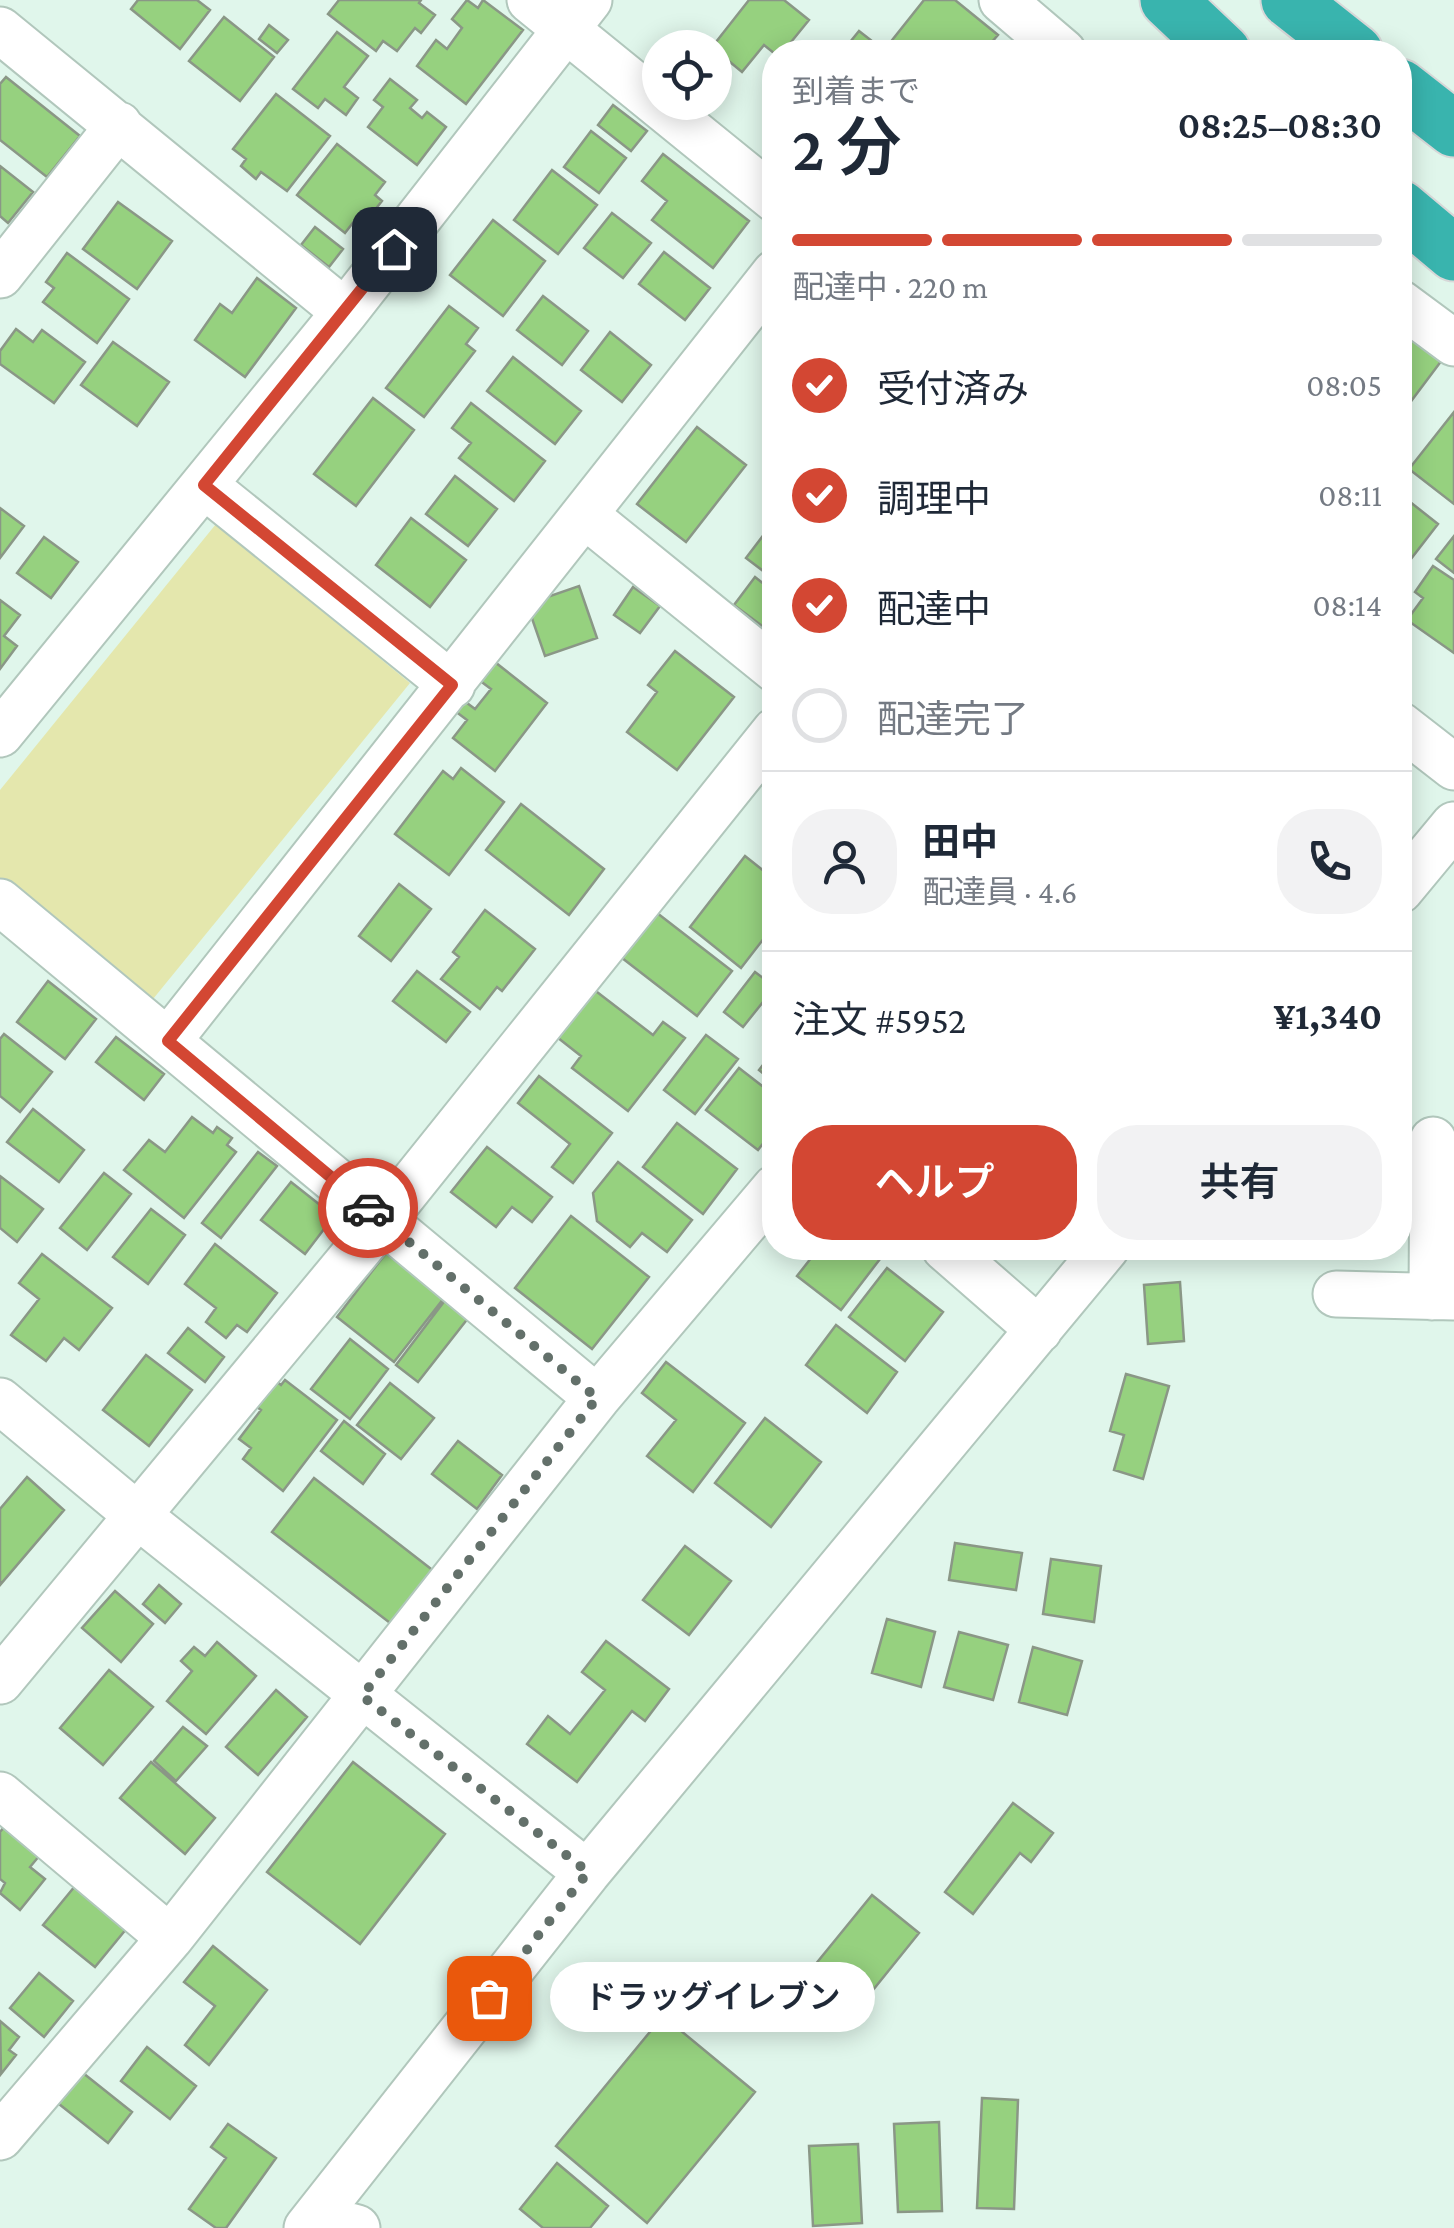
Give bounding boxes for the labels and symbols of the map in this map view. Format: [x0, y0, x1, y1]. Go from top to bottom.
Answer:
pin [352, 207, 437, 292]
courier [318, 1158, 418, 1258]
pin [447, 1956, 532, 2041]
callout: ドラッグイレブン [549, 1963, 874, 2033]

